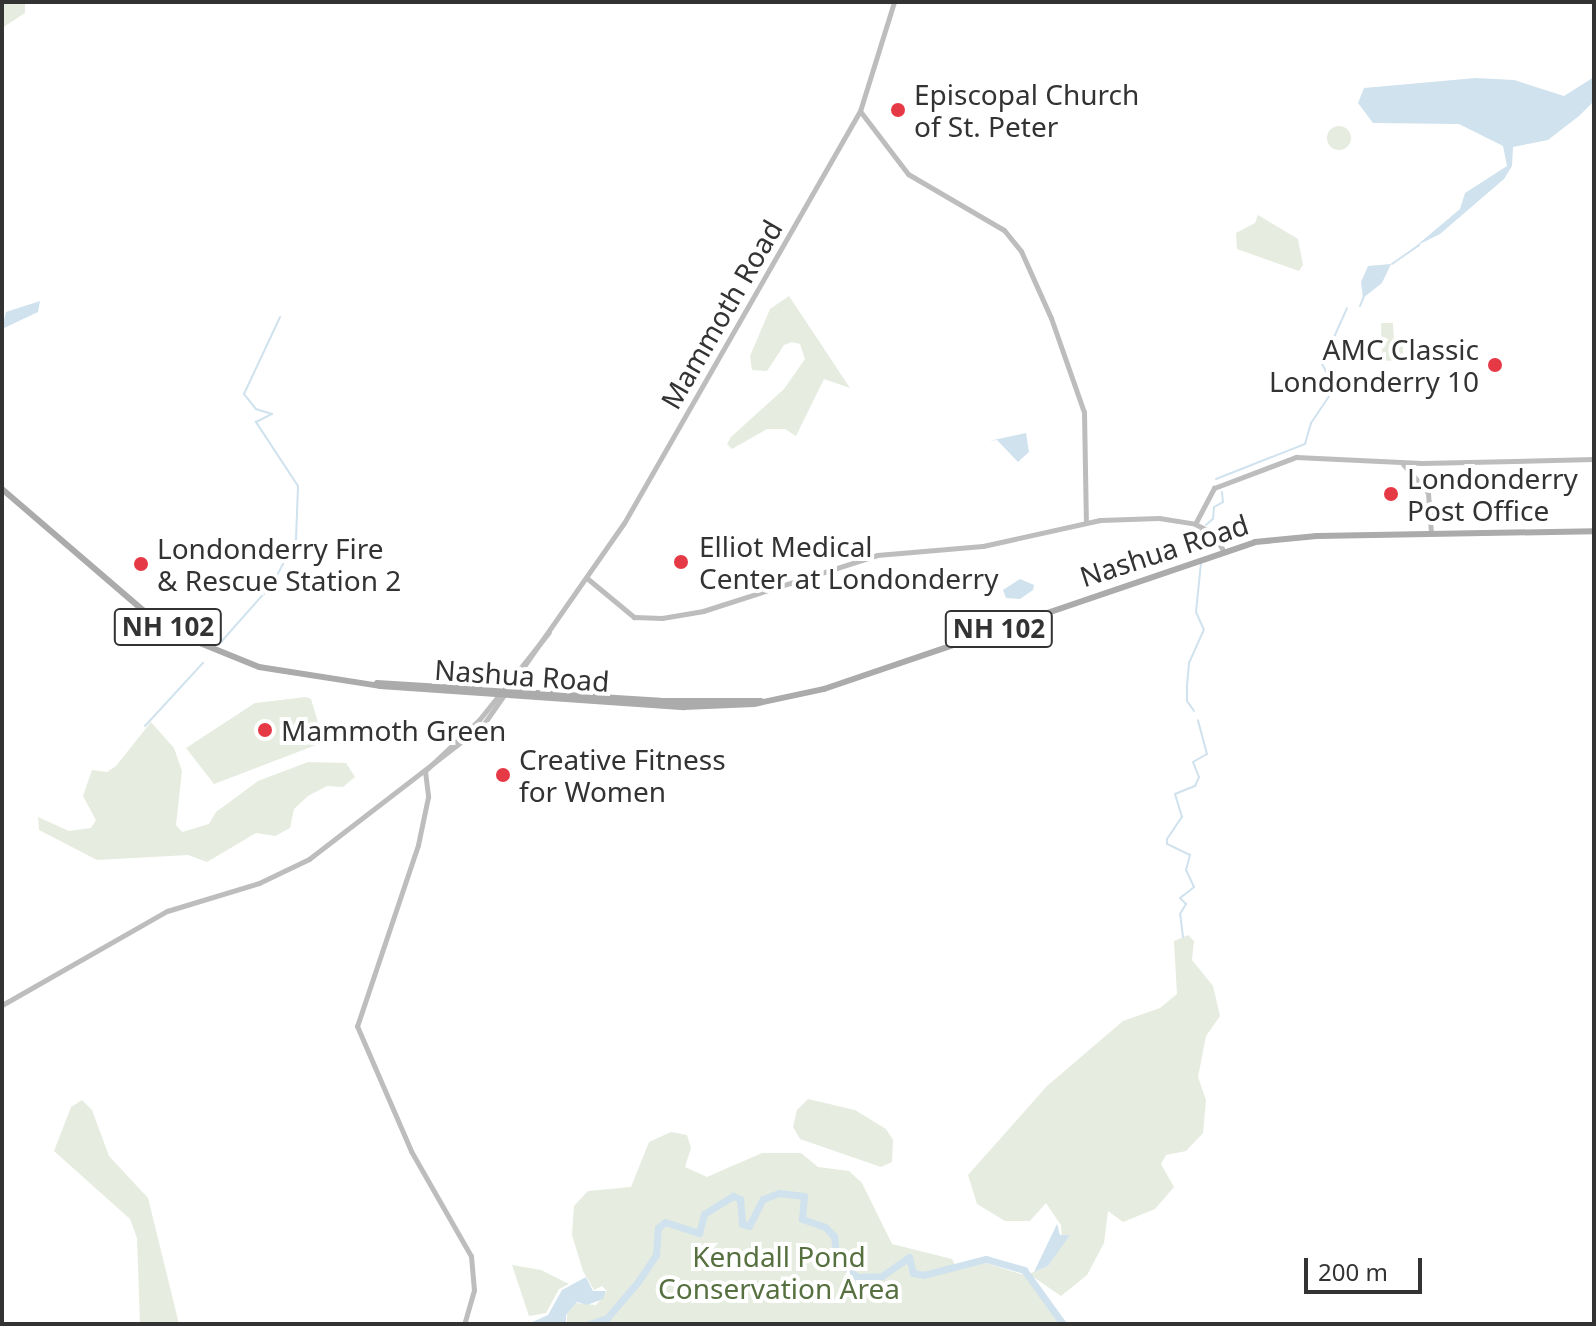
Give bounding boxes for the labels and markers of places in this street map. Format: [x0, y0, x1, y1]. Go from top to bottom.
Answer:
place label: Episcopal Church of St. Peter [914, 77, 1139, 143]
marker: Episcopal Church of St. Peter [889, 101, 907, 119]
place label: AMC Classic Londonderry 10 [1269, 332, 1479, 398]
marker: AMC Classic Londonderry 10 [1486, 356, 1504, 374]
place label: Londonderry Post Office [1407, 461, 1578, 527]
marker: Londonderry Post Office [1382, 485, 1400, 503]
place label: Elliot Medical Center at Londonderry [699, 529, 998, 595]
place label: Londonderry Fire & Rescue Station 2 [157, 531, 401, 597]
marker: Elliot Medical Center at Londonderry [670, 551, 692, 573]
marker: Londonderry Fire & Rescue Station 2 [132, 555, 150, 573]
place label: Mammoth Green [281, 713, 506, 747]
marker: Mammoth Green [256, 721, 274, 739]
place label: Creative Fitness for Women [519, 742, 726, 808]
marker: Creative Fitness for Women [494, 766, 512, 784]

